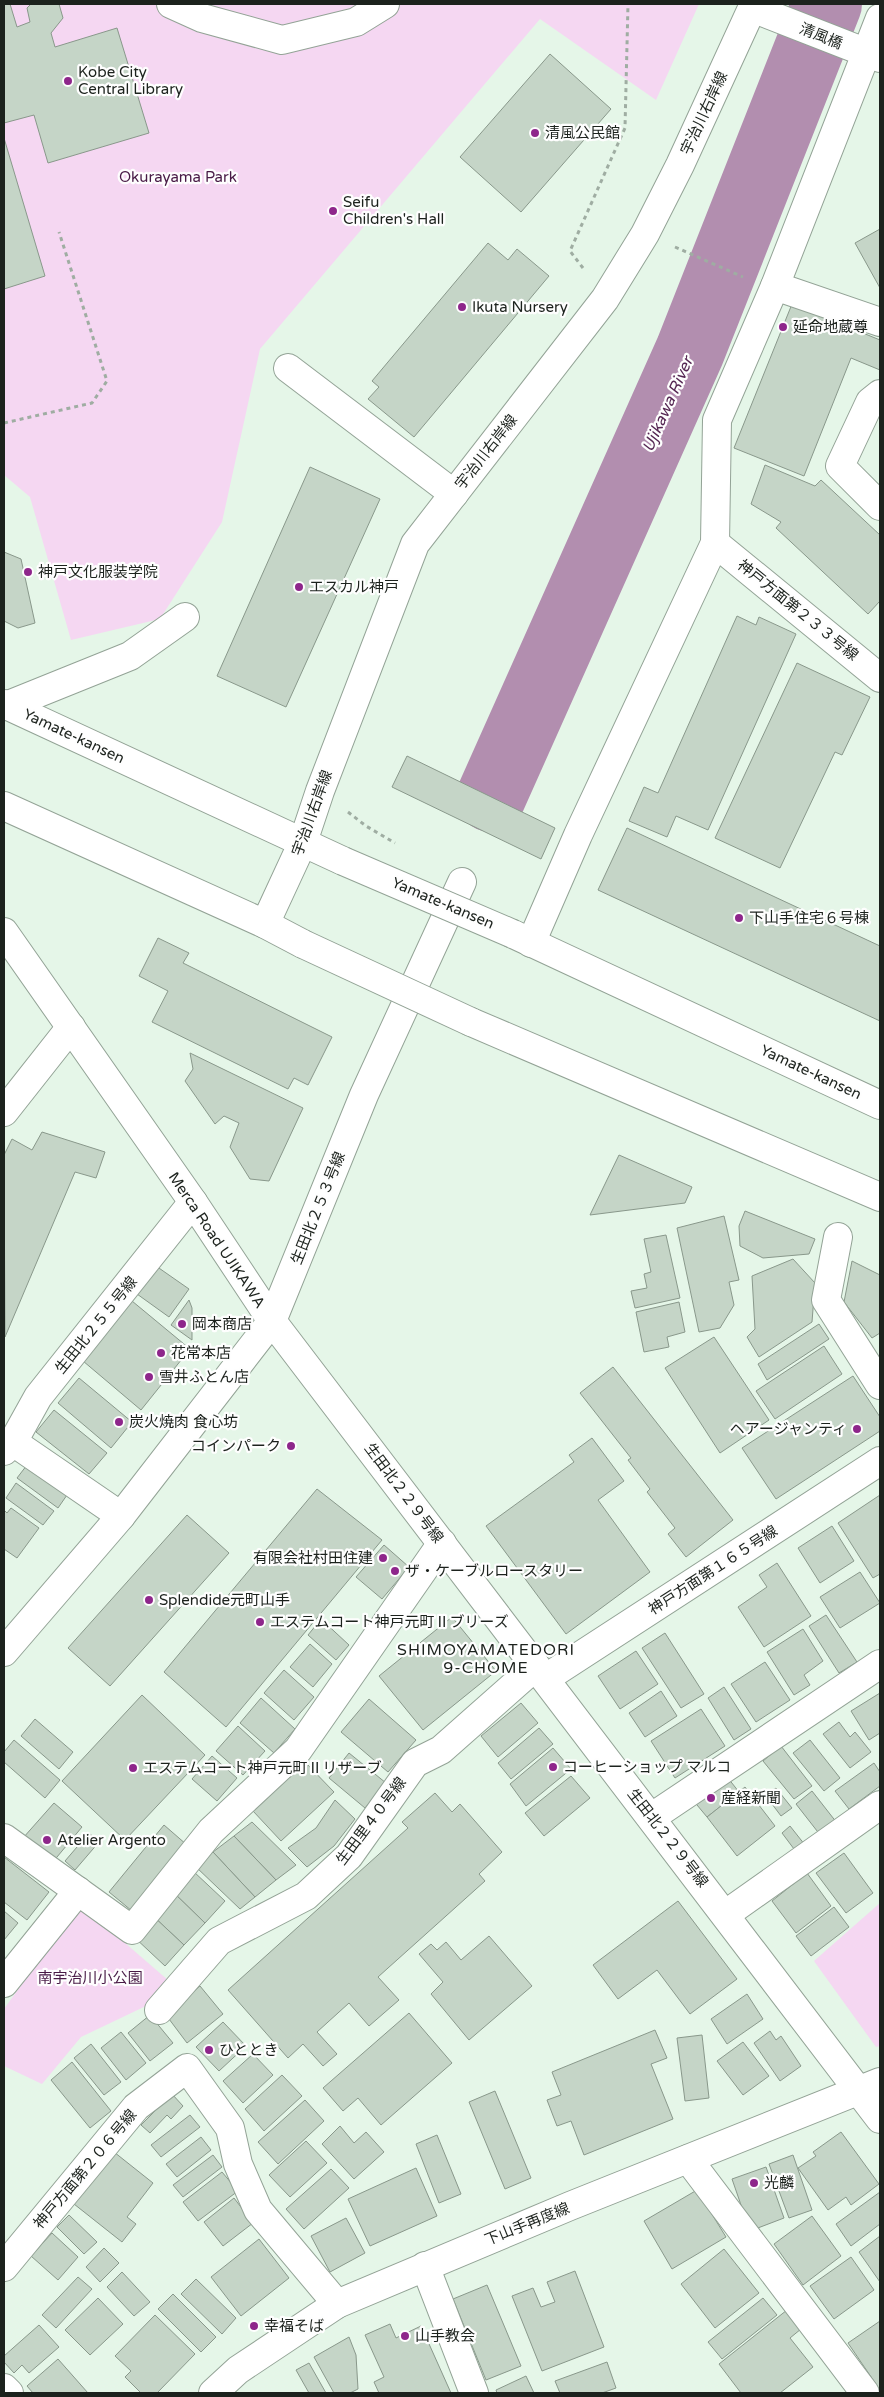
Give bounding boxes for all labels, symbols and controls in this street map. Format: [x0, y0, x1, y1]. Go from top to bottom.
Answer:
street label: 清風橋 [797, 19, 845, 53]
place label: Kobe City Central Library [78, 63, 183, 98]
street label: 宇治川右岸線 [677, 68, 731, 158]
marker: Kobe City Central Library [62, 75, 74, 87]
place label: 清風公民館 [545, 124, 620, 142]
marker: 清風公民館 [529, 127, 541, 139]
park label: Okurayama Park [119, 168, 237, 186]
place label: Seifu Children's Hall [343, 193, 444, 228]
marker: Seifu Children's Hall [327, 205, 339, 217]
place label: Ikuta Nursery [472, 298, 568, 316]
marker: Ikuta Nursery [456, 301, 468, 313]
place label: 延命地蔵尊 [793, 318, 868, 336]
marker: 延命地蔵尊 [777, 321, 789, 333]
water label: Ujikawa River [638, 352, 699, 455]
street label: 宇治川右岸線 [451, 411, 521, 493]
street label: 神戸方面第２３３号線 [734, 556, 862, 664]
place label: 神戸文化服装学院 [38, 563, 158, 581]
marker: 神戸文化服装学院 [22, 566, 34, 578]
place label: エスカル神戸 [309, 578, 399, 596]
marker: エスカル神戸 [293, 581, 305, 593]
street label: Yamate-kansen [21, 705, 127, 767]
street label: 宇治川右岸線 [288, 768, 336, 858]
street label: Yamate-kansen [389, 873, 497, 933]
place label: 下山手住宅６号棟 [749, 909, 869, 927]
marker: 下山手住宅６号棟 [733, 912, 745, 924]
street label: Yamate-kansen [758, 1041, 864, 1103]
street label: 生田北２５３号線 [287, 1149, 349, 1267]
street label: Merca Road UJIKAWA [165, 1169, 269, 1311]
street label: 生田北２５５号線 [51, 1273, 141, 1377]
place label: 岡本商店 [192, 1315, 252, 1333]
marker: 岡本商店 [176, 1318, 188, 1330]
place label: 花常本店 [171, 1344, 231, 1362]
marker: 花常本店 [155, 1347, 167, 1359]
place label: 雪井ふとん店 [159, 1368, 249, 1386]
marker: 雪井ふとん店 [143, 1371, 155, 1383]
place label: 炭火焼肉 食心坊 [129, 1413, 238, 1431]
marker: 炭火焼肉 食心坊 [113, 1416, 125, 1428]
place label: ヘアージャンティ [730, 1420, 847, 1438]
marker: ヘアージャンティ [851, 1423, 863, 1435]
place label: コインパーク [191, 1437, 281, 1455]
marker: コインパーク [285, 1440, 297, 1452]
street label: 生田北２２９号線 [361, 1440, 447, 1546]
street label: 神戸方面第１６５号線 [645, 1522, 781, 1618]
place label: 有限会社村田住建 [253, 1549, 373, 1567]
marker: 有限会社村田住建 [377, 1552, 389, 1564]
place label: ザ・ケーブルロースタリー [405, 1562, 583, 1580]
marker: ザ・ケーブルロースタリー [389, 1565, 401, 1577]
place label: Splendide元町山手 [159, 1591, 290, 1609]
marker: Splendide元町山手 [143, 1594, 155, 1606]
place label: エステムコート神戸元町Ⅱブリーズ [270, 1613, 509, 1631]
marker: エステムコート神戸元町Ⅱブリーズ [254, 1616, 266, 1628]
district label: SHIMOYAMATEDORI 9-CHOME [397, 1640, 575, 1678]
place label: コーヒーショップ マルコ [563, 1758, 731, 1776]
place label: エステムコート神戸元町Ⅱリザーブ [143, 1759, 382, 1777]
marker: コーヒーショップ マルコ [547, 1761, 559, 1773]
marker: エステムコート神戸元町Ⅱリザーブ [127, 1762, 139, 1774]
street label: 生田里４０号線 [332, 1774, 410, 1868]
street label: 生田北２２９号線 [624, 1785, 712, 1891]
place label: 産経新聞 [721, 1789, 781, 1807]
marker: 産経新聞 [705, 1792, 717, 1804]
place label: Atelier Argento [57, 1831, 166, 1849]
marker: Atelier Argento [41, 1834, 53, 1846]
park label: 南宇治川小公園 [37, 1969, 143, 1987]
place label: ひととき [219, 2041, 279, 2059]
marker: ひととき [203, 2044, 215, 2056]
street label: 神戸方面第２０６号線 [30, 2106, 140, 2232]
place label: 光麟 [764, 2174, 794, 2192]
marker: 光麟 [748, 2177, 760, 2189]
street label: 下山手再度線 [482, 2199, 572, 2249]
place label: 幸福そば [264, 2317, 324, 2335]
marker: 幸福そば [248, 2320, 260, 2332]
place label: 山手教会 [415, 2327, 475, 2345]
marker: 山手教会 [399, 2330, 411, 2342]

